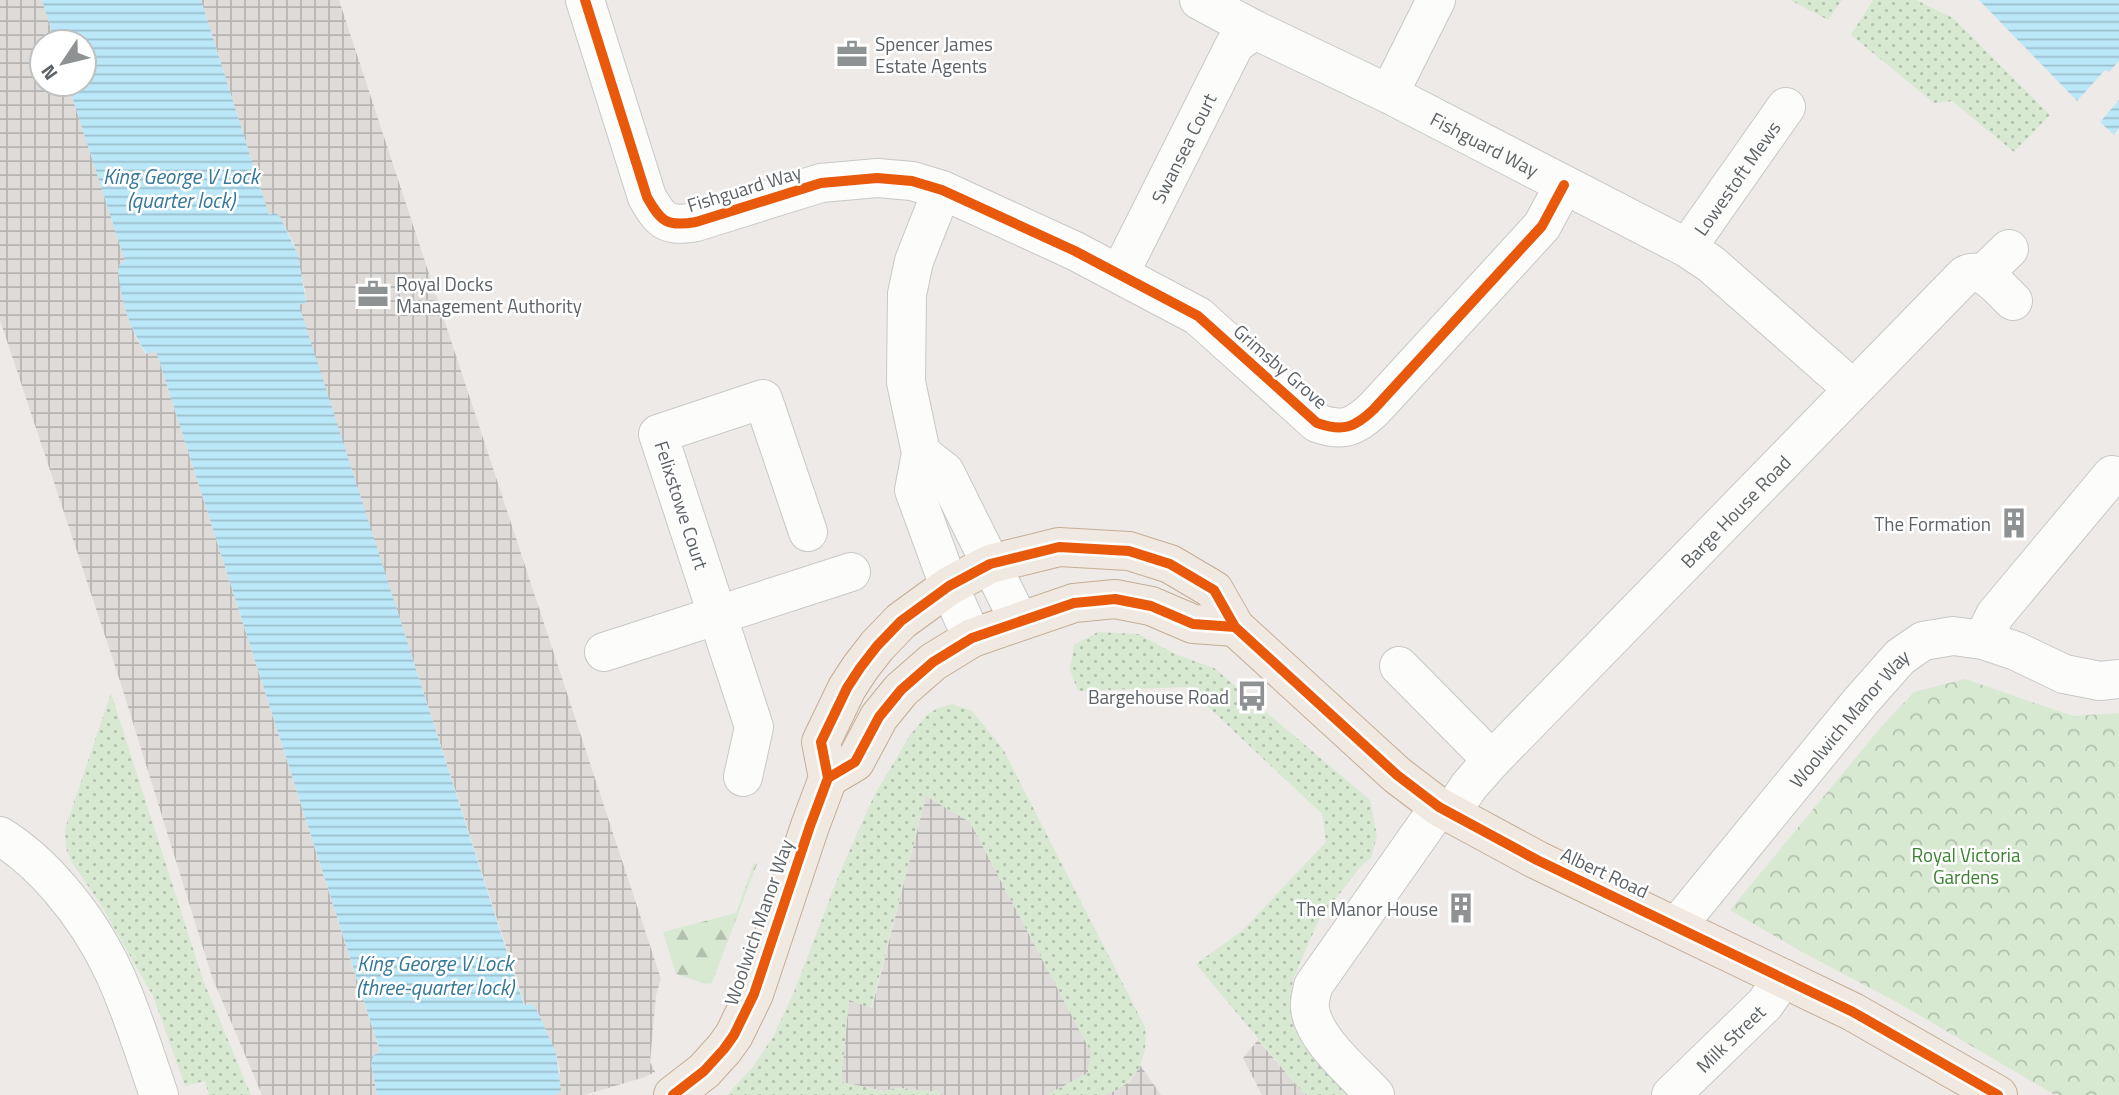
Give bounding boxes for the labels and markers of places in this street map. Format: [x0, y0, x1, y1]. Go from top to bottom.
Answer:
place label: Spencer James Estate Agents [875, 29, 993, 80]
office icon: Spencer James Estate Agents [835, 37, 869, 71]
place label: Royal Docks Management Authority [396, 269, 582, 320]
office icon: Royal Docks Management Authority [356, 277, 390, 311]
building icon: The Formation [1997, 506, 2031, 540]
place label: The Formation [1874, 509, 1991, 538]
bus stop icon: Bargehouse Road [1235, 679, 1269, 713]
place label: Bargehouse Road [1088, 682, 1229, 711]
building icon: The Manor House [1444, 891, 1478, 925]
place label: The Manor House [1296, 894, 1438, 923]

